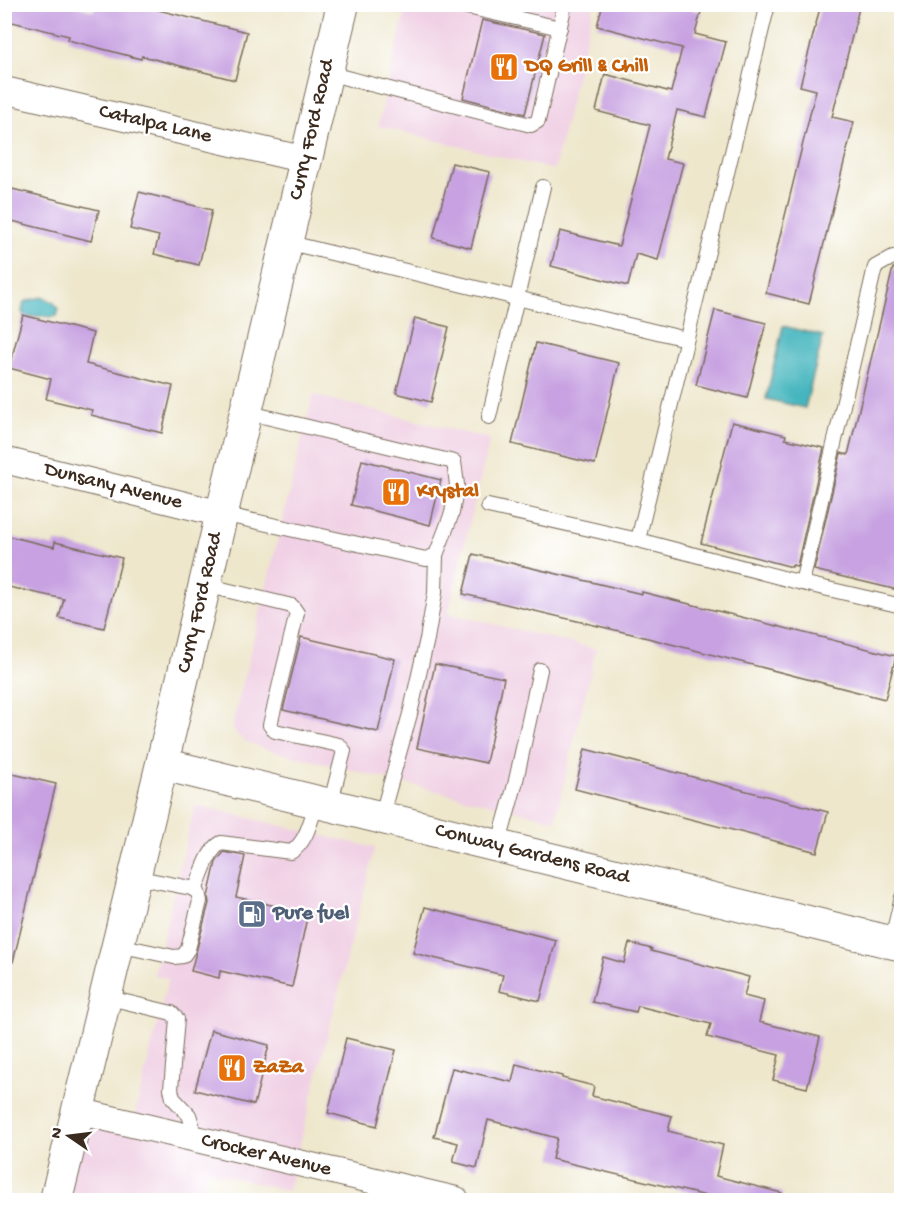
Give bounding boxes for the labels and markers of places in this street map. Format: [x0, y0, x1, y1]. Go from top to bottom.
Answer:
restaurant icon: DQ Grill & Chill [488, 51, 520, 83]
place label: DQ Grill & Chill [523, 55, 649, 80]
restaurant icon: Krystal [380, 476, 412, 508]
place label: Krystal [416, 480, 479, 505]
fuel station icon: Pure fuel [236, 898, 268, 930]
place label: Pure fuel [272, 902, 350, 927]
restaurant icon: ZaZa [216, 1052, 248, 1084]
place label: ZaZa [253, 1056, 305, 1081]

